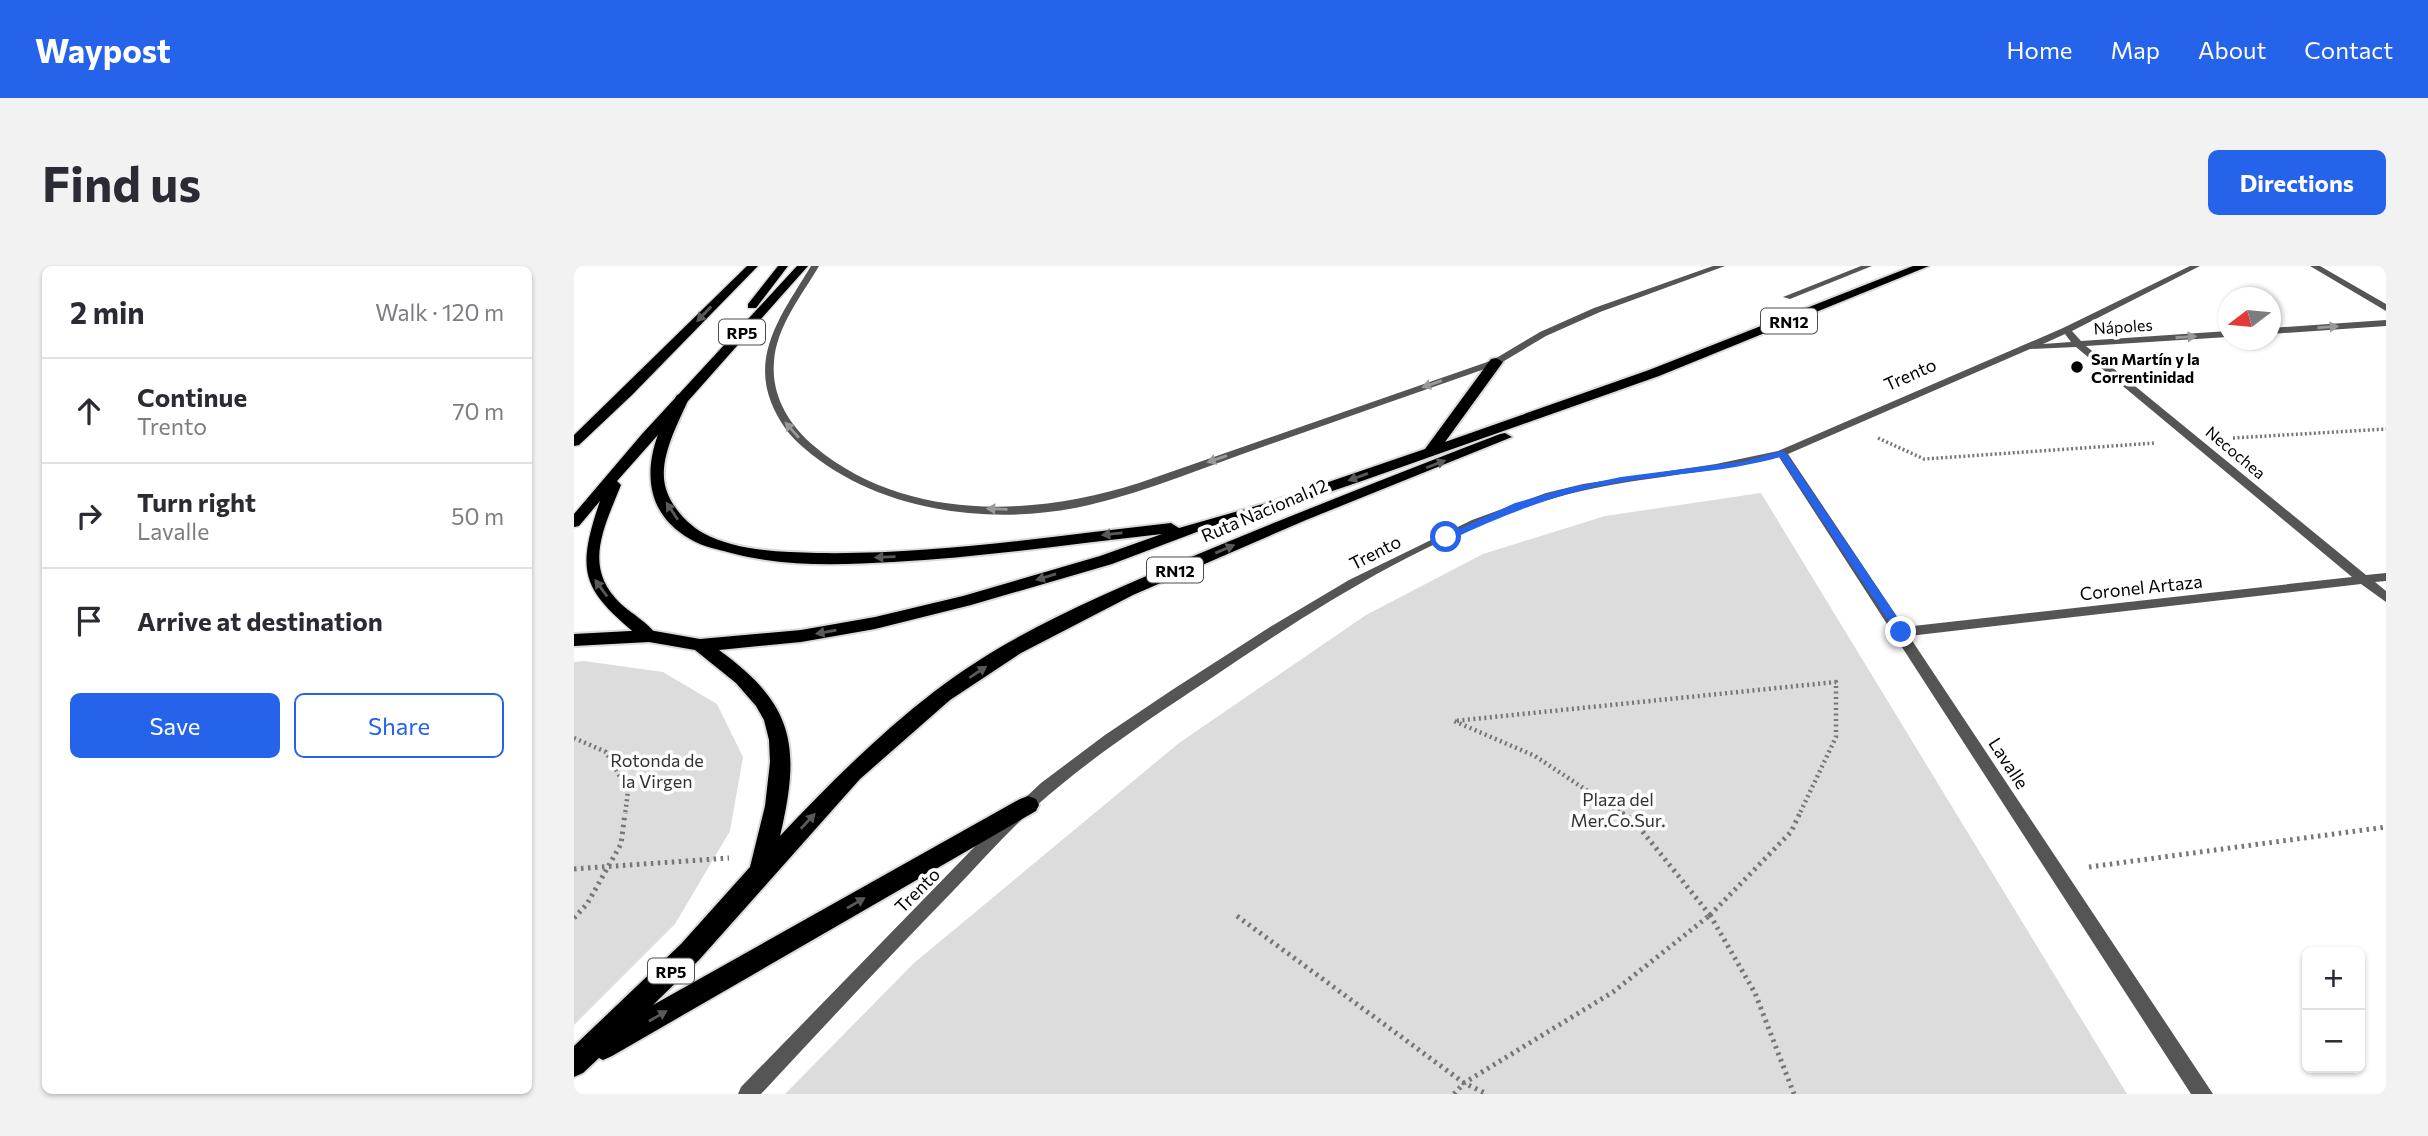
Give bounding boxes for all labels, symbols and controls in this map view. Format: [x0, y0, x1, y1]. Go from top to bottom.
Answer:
text: Waypost [35, 29, 171, 70]
text: Home [2007, 35, 2073, 64]
text: Map [2111, 35, 2160, 64]
text: About [2198, 35, 2266, 64]
text: Contact [2304, 35, 2393, 64]
button: Directions [2208, 150, 2386, 215]
text: Find us [42, 152, 201, 212]
north arrow [2218, 287, 2281, 350]
text: 2 min [70, 293, 145, 330]
text: Walk · 120 m [375, 298, 504, 326]
one-way arrow [697, 305, 713, 322]
road number: RN12 [1761, 308, 1817, 334]
street label: Nápoles [2093, 314, 2153, 338]
road number: RP5 [719, 320, 765, 344]
one-way arrow [2317, 321, 2339, 332]
one-way arrow [2175, 331, 2197, 342]
place label: San Martín y la Correntinidad [2091, 349, 2200, 386]
street label: Trento [1881, 353, 1939, 395]
marker: San Martín y la Correntinidad [2069, 359, 2085, 375]
one-way arrow [1421, 379, 1442, 390]
text: Continue [137, 381, 247, 412]
icon: ahead [70, 392, 108, 430]
text: 70 m [452, 397, 504, 425]
text: Trento [137, 412, 207, 440]
one-way arrow [784, 421, 800, 439]
street label: Necochea [2202, 422, 2270, 482]
one-way arrow [1207, 454, 1228, 465]
one-way arrow [1426, 458, 1447, 469]
one-way arrow [1348, 472, 1369, 483]
street label: Ruta Nacional 12 [1198, 474, 1330, 546]
text: Turn right [137, 486, 256, 517]
icon: right [70, 497, 108, 535]
text: 50 m [451, 502, 504, 530]
one-way arrow [665, 502, 679, 520]
one-way arrow [986, 503, 1008, 514]
text: Lavalle [137, 517, 209, 545]
route start [1430, 521, 1461, 552]
one-way arrow [1100, 529, 1122, 540]
street label: Trento [1346, 530, 1404, 574]
one-way arrow [1215, 543, 1236, 554]
one-way arrow [874, 551, 896, 563]
road number: RN12 [1147, 558, 1203, 582]
street label: Coronel Artaza [2079, 570, 2203, 604]
one-way arrow [1036, 573, 1057, 583]
one-way arrow [594, 579, 608, 597]
icon: arrive [70, 602, 108, 640]
text: Arrive at destination [137, 605, 383, 636]
route end [1885, 616, 1916, 647]
one-way arrow [814, 626, 836, 637]
one-way arrow [969, 666, 988, 679]
button: Save [70, 693, 280, 758]
button: Share [294, 693, 504, 758]
street label: Lavalle [1984, 733, 2034, 793]
park label: Rotonda de la Virgen [610, 749, 704, 792]
park label: Plaza del Mer.Co.Sur. [1571, 788, 1665, 831]
one-way arrow [799, 813, 815, 830]
street label: Trento [890, 863, 944, 917]
one-way arrow [846, 897, 866, 909]
map controls [2302, 947, 2365, 1073]
button: + [2302, 947, 2365, 1010]
road number: RP5 [648, 958, 694, 984]
one-way arrow [649, 1010, 668, 1022]
button: − [2302, 1010, 2365, 1073]

